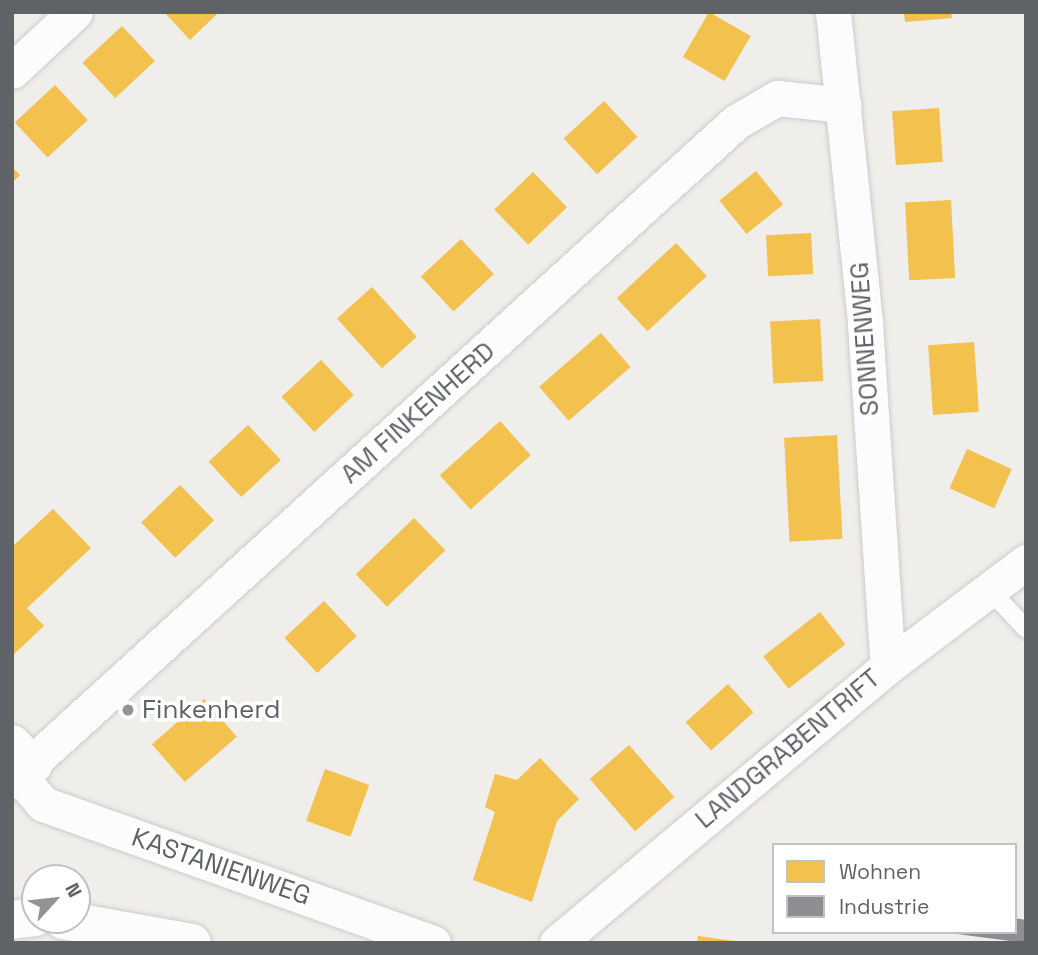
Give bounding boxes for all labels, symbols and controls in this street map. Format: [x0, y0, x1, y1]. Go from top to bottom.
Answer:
street label: SONNENWEG [844, 261, 886, 417]
street label: AM FINKENHERD [335, 336, 501, 490]
street label: LANDGRABENTRIFT [689, 663, 887, 835]
place label: Finkenherd [142, 694, 280, 726]
marker: Finkenherd [120, 702, 136, 718]
street label: KASTANIENWEG [127, 822, 315, 912]
legend [772, 843, 1017, 934]
text: Wohnen [839, 858, 921, 885]
north arrow [21, 864, 91, 934]
text: N [59, 879, 87, 901]
text: Industrie [839, 893, 929, 920]

